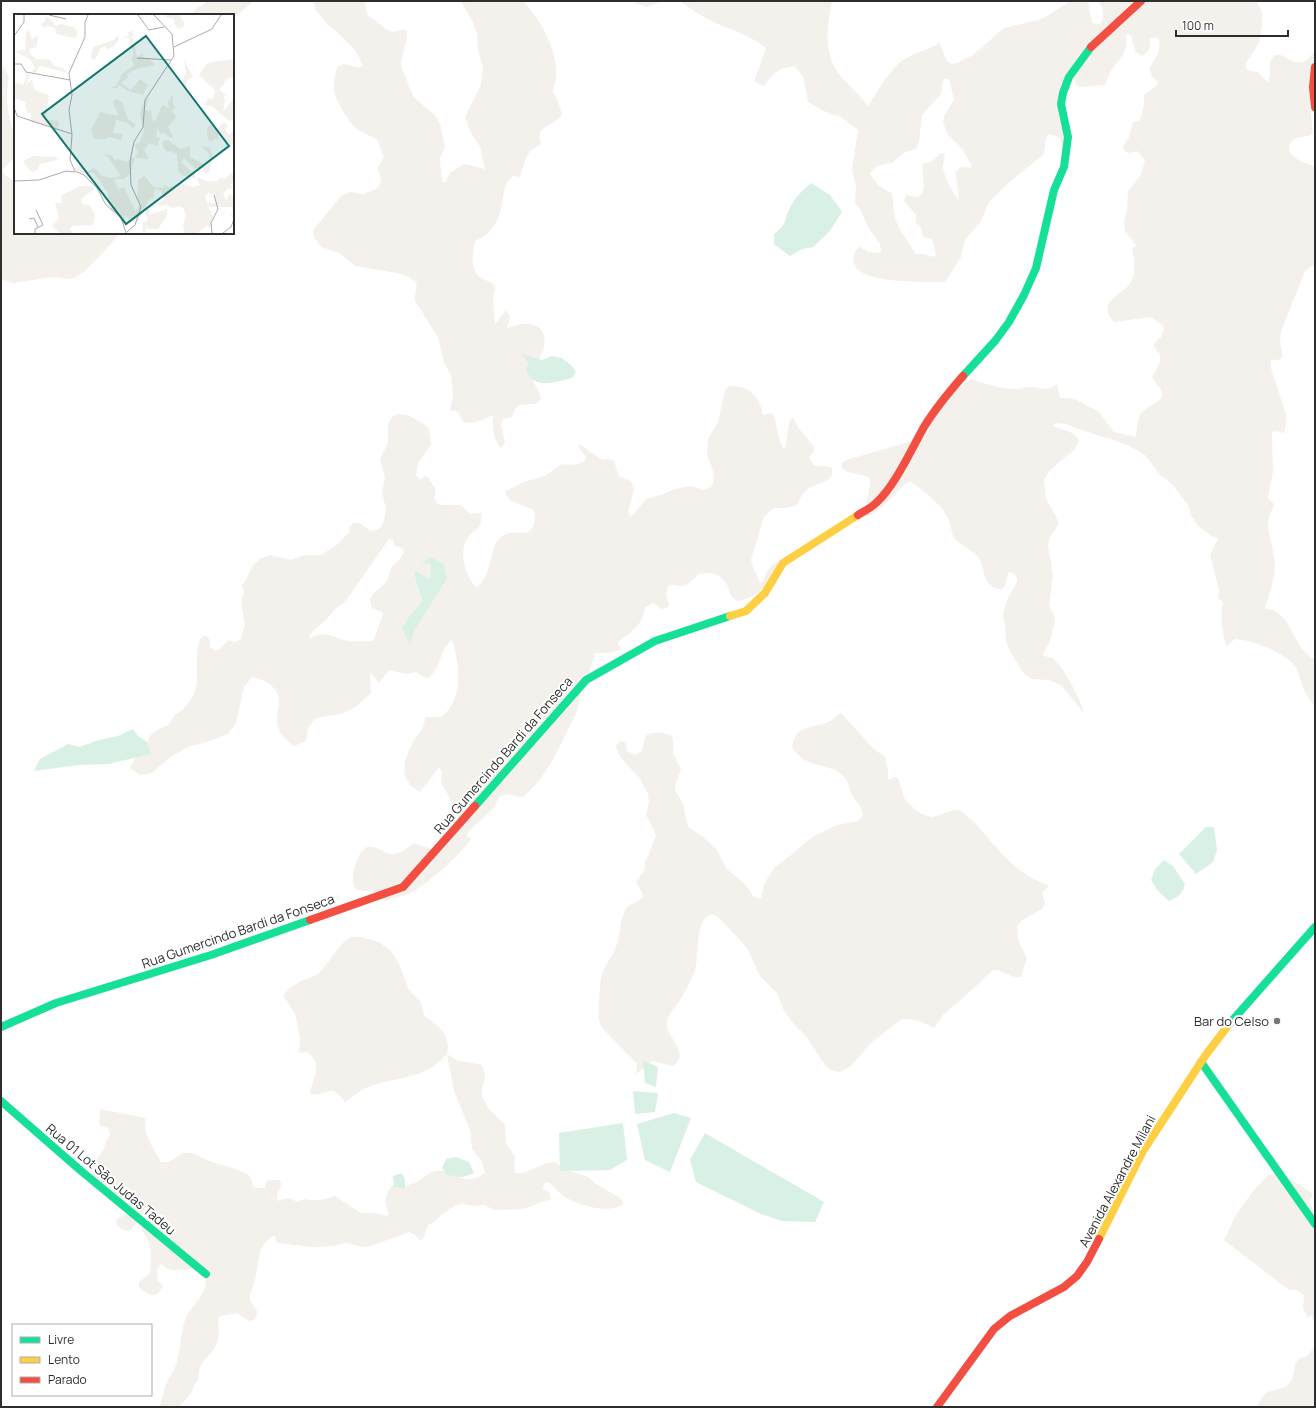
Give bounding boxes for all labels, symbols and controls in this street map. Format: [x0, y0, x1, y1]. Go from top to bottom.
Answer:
scale bar [1176, 12, 1288, 38]
inset map [14, 14, 234, 234]
text: 100 m [1182, 17, 1214, 34]
street label: Rua Gumercindo Bardi da Fonseca [430, 673, 576, 837]
street label: Rua Gumercindo Bardi da Fonseca [139, 890, 337, 972]
place label: Bar do Celso [1194, 1012, 1269, 1030]
marker: Bar do Celso [1272, 1016, 1282, 1026]
street label: Avenida Alexandre Milani [1074, 1112, 1160, 1250]
street label: Rua 01 Lot São Judas Tadeu [42, 1119, 180, 1239]
legend [12, 1324, 152, 1396]
text: Livre [48, 1331, 74, 1348]
text: Lento [48, 1351, 80, 1368]
text: Parado [48, 1371, 87, 1388]

